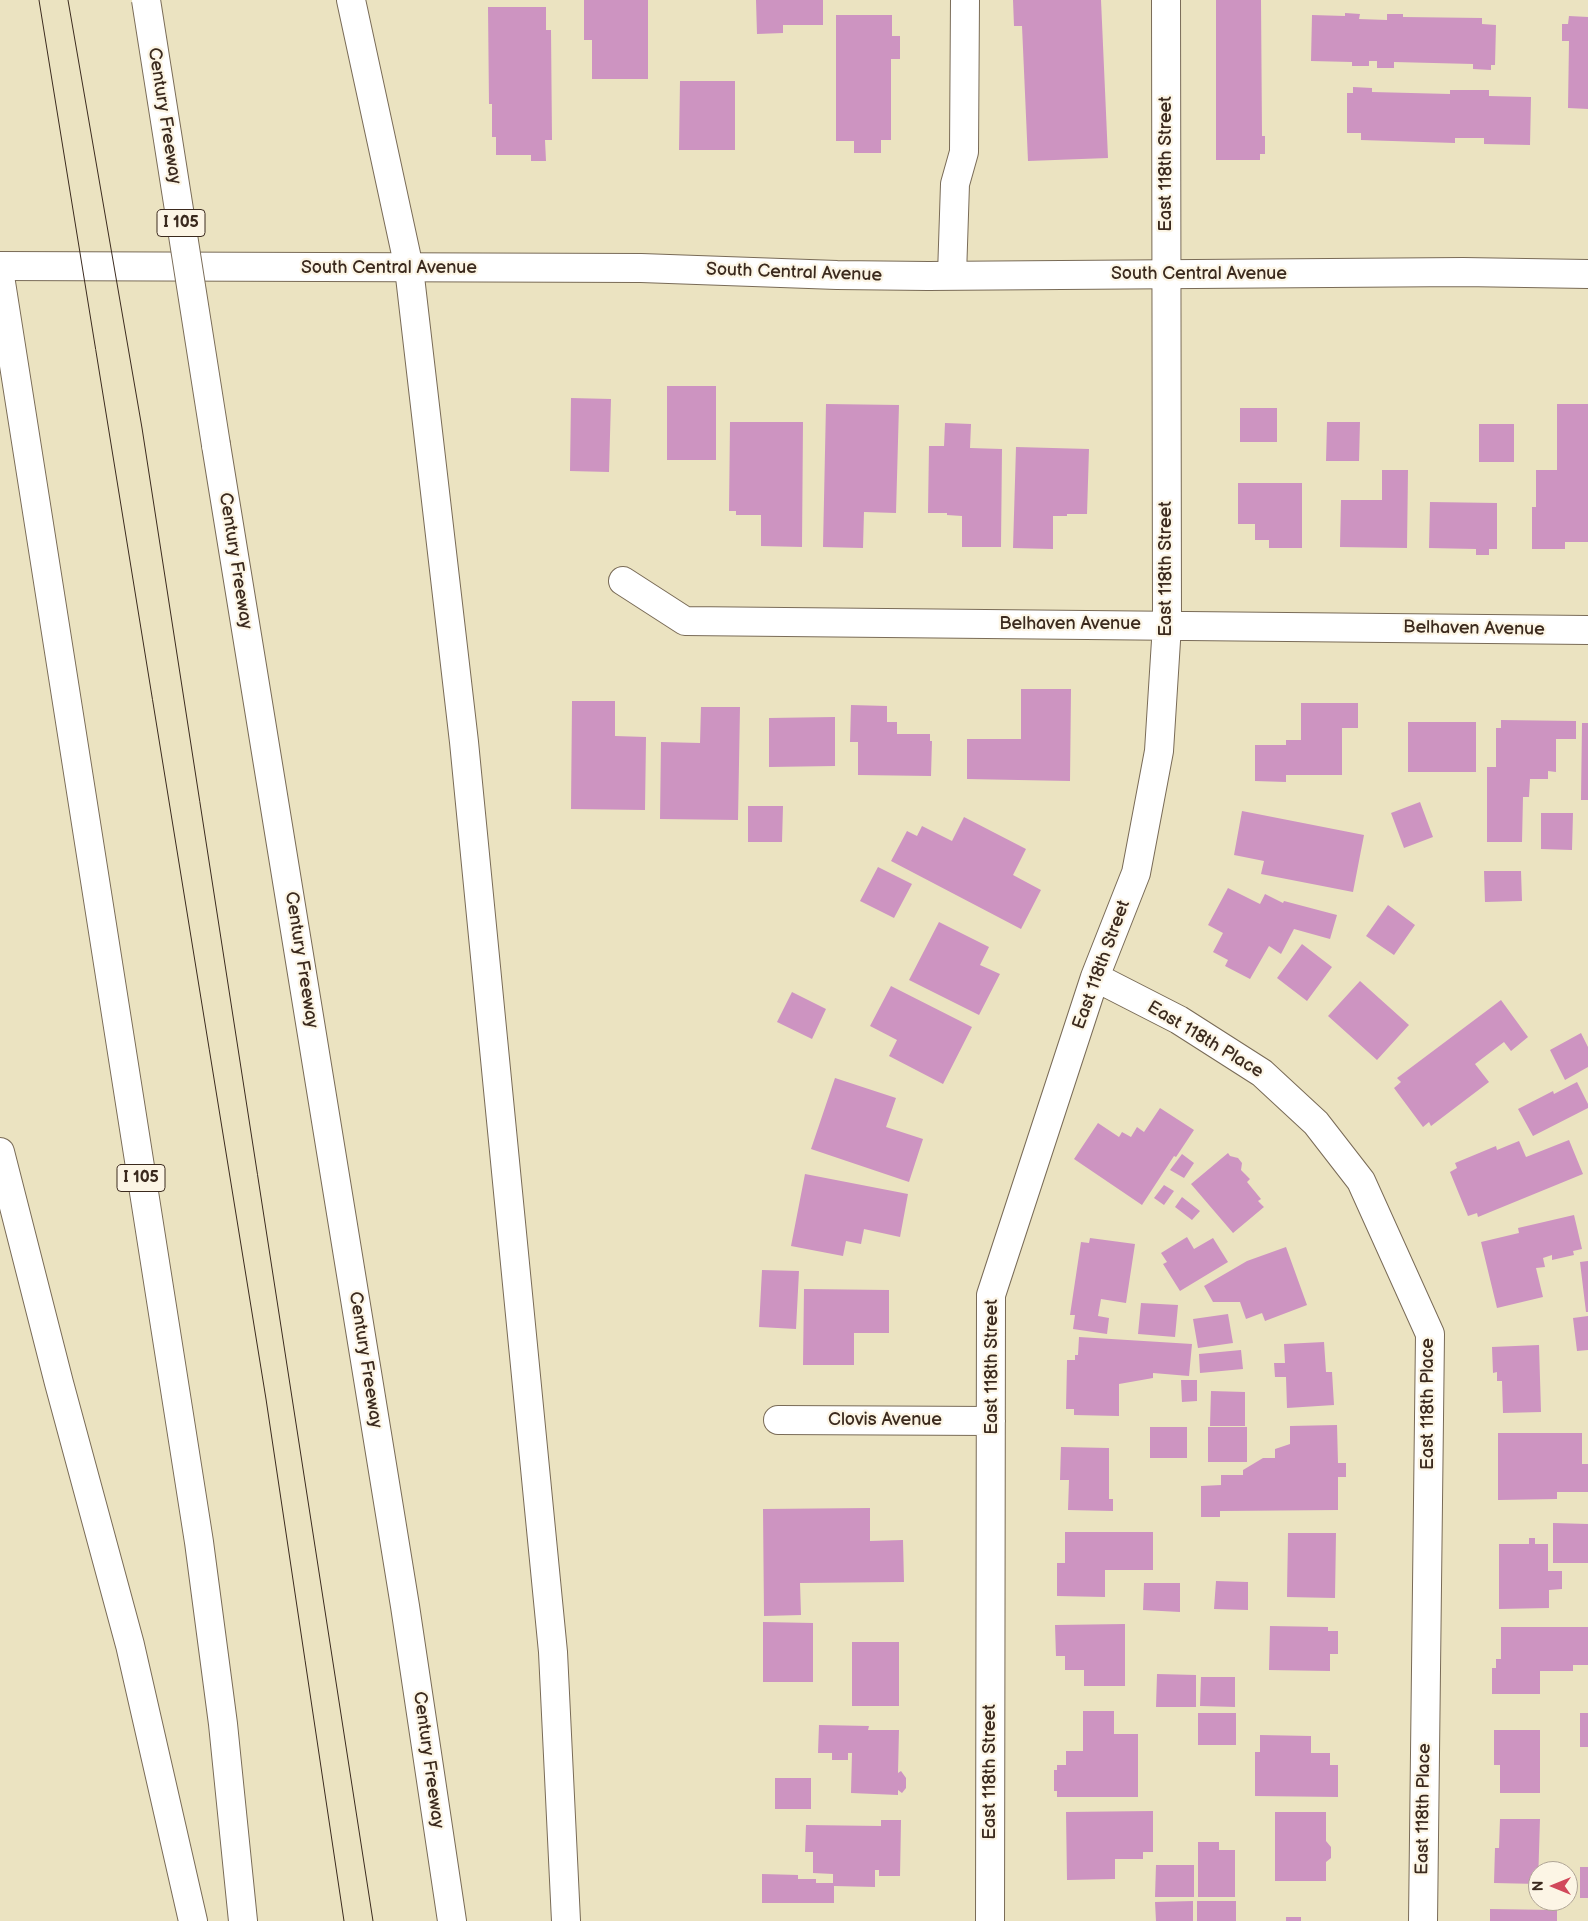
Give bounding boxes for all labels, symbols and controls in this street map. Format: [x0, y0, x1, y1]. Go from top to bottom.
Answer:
street label: Century Freeway [143, 46, 185, 186]
street label: East 118th Street [1155, 96, 1177, 232]
road number: I 105 [157, 210, 205, 237]
street label: South Central Avenue [301, 257, 477, 279]
street label: South Central Avenue [706, 259, 882, 287]
street label: South Central Avenue [1111, 263, 1287, 285]
street label: Century Freeway [214, 491, 256, 631]
street label: East 118th Street [1155, 501, 1177, 637]
street label: Belhaven Avenue [999, 613, 1141, 635]
street label: Belhaven Avenue [1403, 617, 1545, 641]
street label: Century Freeway [280, 890, 322, 1030]
street label: East 118th Street [1069, 898, 1135, 1032]
street label: East 118th Place [1143, 997, 1267, 1083]
road number: I 105 [117, 1164, 165, 1192]
street label: Century Freeway [344, 1290, 386, 1430]
street label: East 118th Street [981, 1299, 1003, 1435]
street label: East 118th Place [1417, 1338, 1439, 1470]
street label: Clovis Avenue [828, 1409, 942, 1431]
street label: Century Freeway [408, 1690, 448, 1830]
street label: East 118th Street [979, 1704, 1001, 1840]
street label: East 118th Place [1412, 1743, 1436, 1875]
north arrow [1528, 1861, 1578, 1911]
text: N [1530, 1881, 1547, 1891]

